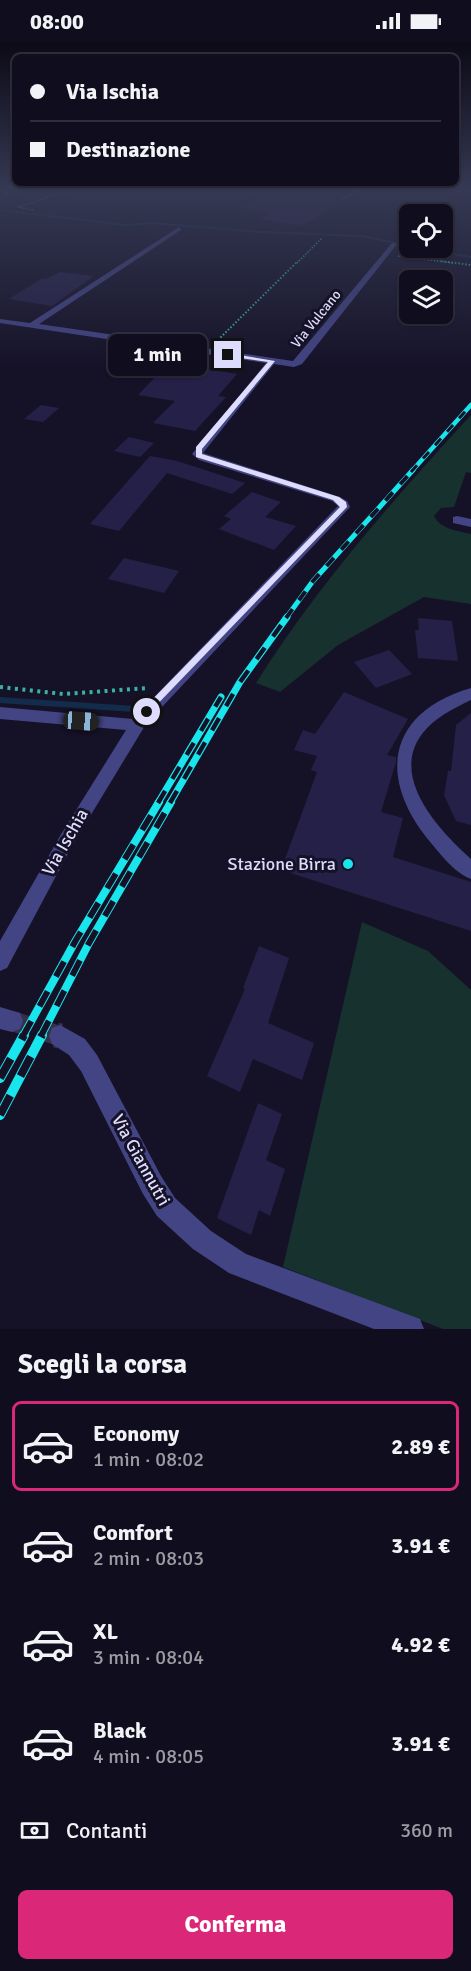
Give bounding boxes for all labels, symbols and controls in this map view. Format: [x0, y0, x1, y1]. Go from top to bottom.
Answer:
text: 08:00 [30, 8, 84, 35]
text: Via Ischia [66, 78, 159, 105]
text: Destinazione [66, 136, 190, 163]
map controls [399, 204, 453, 324]
button: locate [399, 204, 453, 258]
button: layers [399, 270, 453, 324]
street label: Via Vulcano [287, 286, 345, 352]
callout: 1 min [108, 334, 207, 376]
route end [214, 341, 241, 368]
text: 1 min [133, 342, 182, 367]
route start [133, 698, 160, 725]
car [62, 711, 100, 731]
street label: Via Ischia [37, 805, 93, 879]
place label: Stazione Birra [227, 853, 336, 875]
marker: Stazione Birra [341, 857, 355, 871]
street label: Via Giannutri [107, 1110, 175, 1210]
text: Scegli la corsa [18, 1348, 187, 1381]
icon: car [21, 1419, 75, 1473]
text: Economy [93, 1420, 179, 1447]
text: 2.89 € [391, 1433, 450, 1460]
text: 1 min · 08:02 [93, 1447, 204, 1472]
icon: car [21, 1518, 75, 1572]
text: Comfort [93, 1519, 173, 1546]
text: 3.91 € [391, 1532, 450, 1559]
text: 2 min · 08:03 [93, 1546, 204, 1571]
icon: car [21, 1617, 75, 1671]
text: XL [93, 1618, 118, 1645]
text: 4.92 € [391, 1631, 450, 1658]
text: 3 min · 08:04 [93, 1645, 204, 1670]
icon: car [21, 1716, 75, 1770]
text: Black [93, 1717, 147, 1744]
text: 3.91 € [391, 1730, 450, 1757]
text: 4 min · 08:05 [93, 1744, 204, 1769]
icon: cash [18, 1814, 51, 1847]
text: Contanti [66, 1817, 147, 1844]
text: 360 m [400, 1818, 453, 1843]
button: Conferma [18, 1890, 453, 1959]

